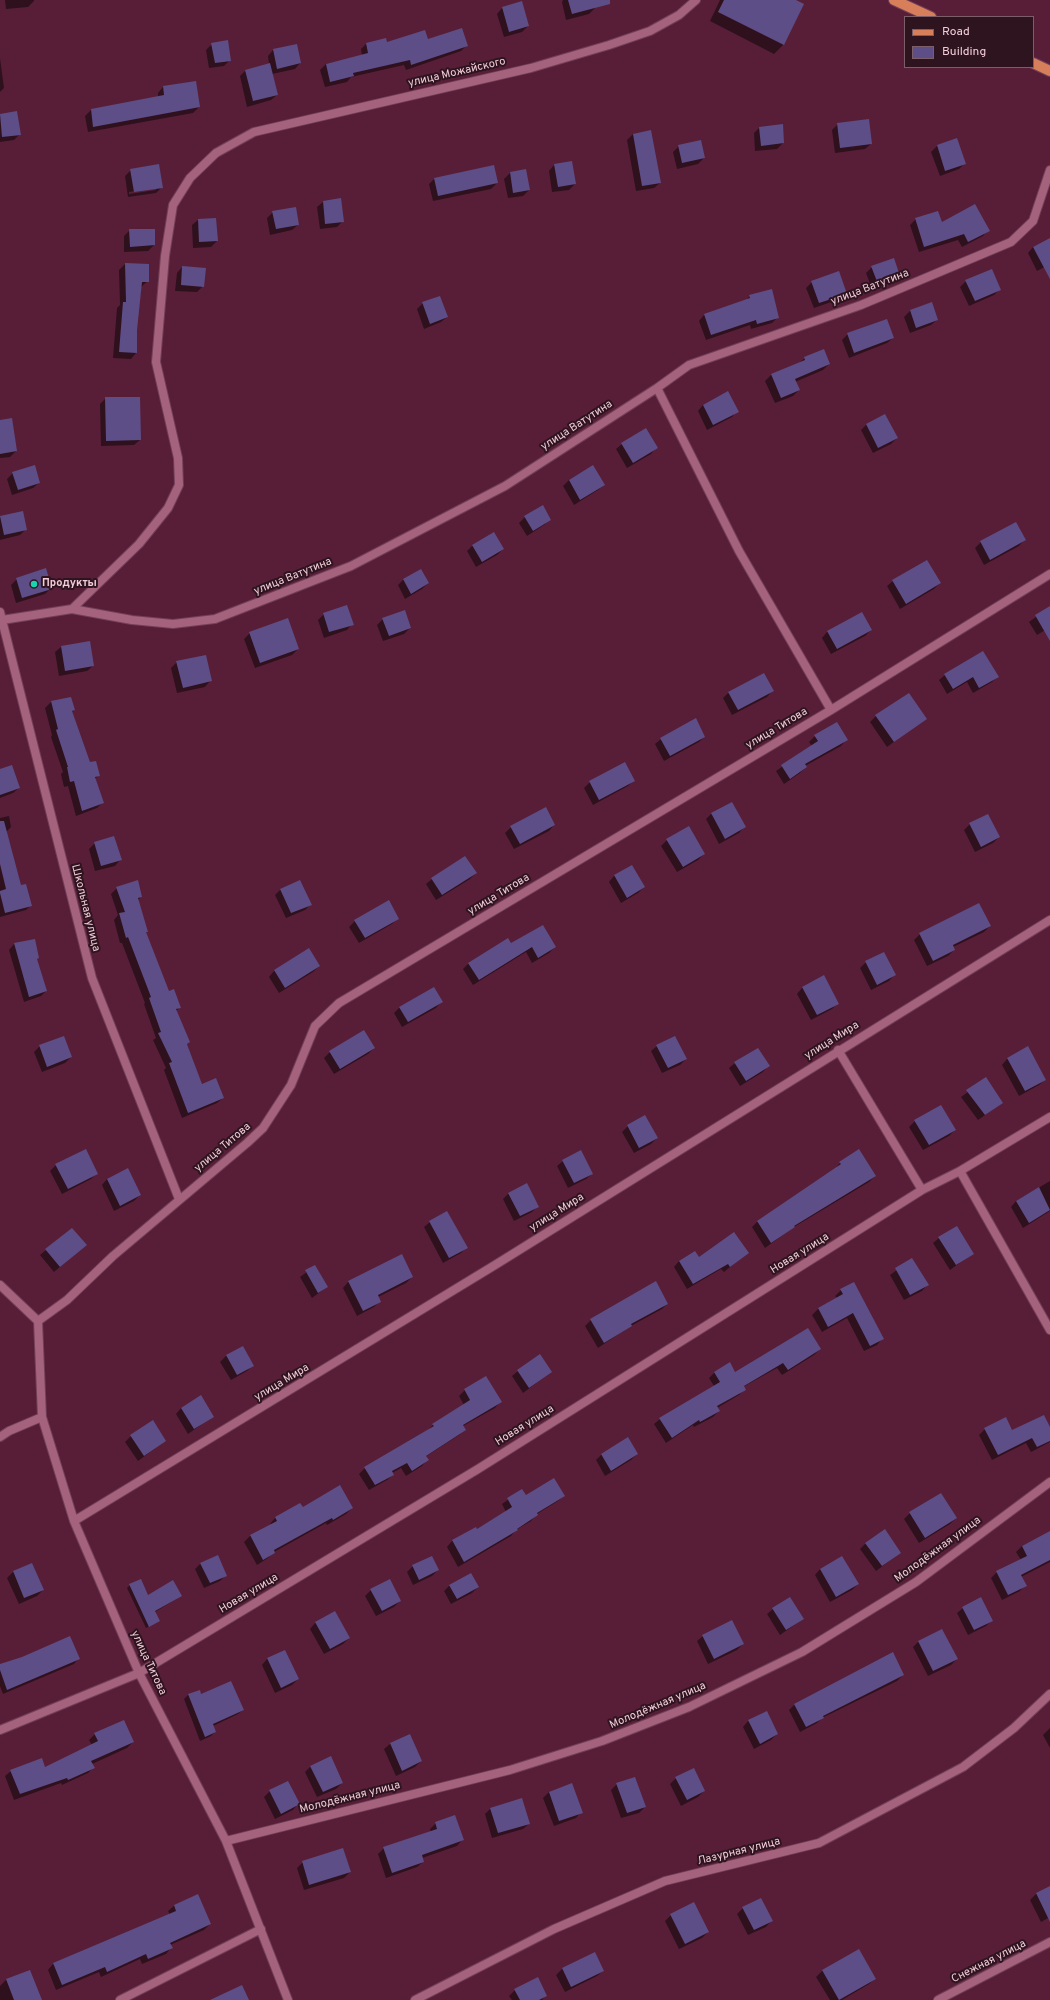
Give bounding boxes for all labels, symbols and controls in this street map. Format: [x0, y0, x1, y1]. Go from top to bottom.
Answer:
legend [904, 16, 1034, 68]
text: Road [942, 24, 970, 40]
text: Building [942, 44, 986, 60]
street label: улица Можайского [407, 55, 507, 91]
street label: улица Ватутина [829, 267, 911, 309]
street label: улица Ватутина [539, 398, 615, 454]
street label: улица Ватутина [252, 555, 334, 599]
place label: Продукты [42, 577, 97, 591]
marker: Продукты [29, 579, 39, 589]
street label: улица Титова [744, 705, 810, 753]
street label: Школьная улица [68, 863, 102, 953]
street label: улица Титова [466, 871, 532, 919]
street label: улица Мира [802, 1019, 862, 1063]
street label: улица Титова [192, 1121, 254, 1175]
street label: улица Мира [527, 1191, 587, 1235]
street label: Новая улица [768, 1231, 832, 1277]
street label: улица Мира [252, 1361, 312, 1405]
street label: Новая улица [493, 1403, 557, 1449]
street label: Молодёжная улица [892, 1514, 984, 1586]
street label: Новая улица [217, 1571, 281, 1617]
street label: улица Титова [127, 1629, 169, 1697]
street label: Молодёжная улица [608, 1680, 708, 1732]
street label: Молодёжная улица [298, 1779, 402, 1817]
street label: Лазурная улица [696, 1835, 782, 1869]
street label: Снежная улица [950, 1938, 1028, 1986]

